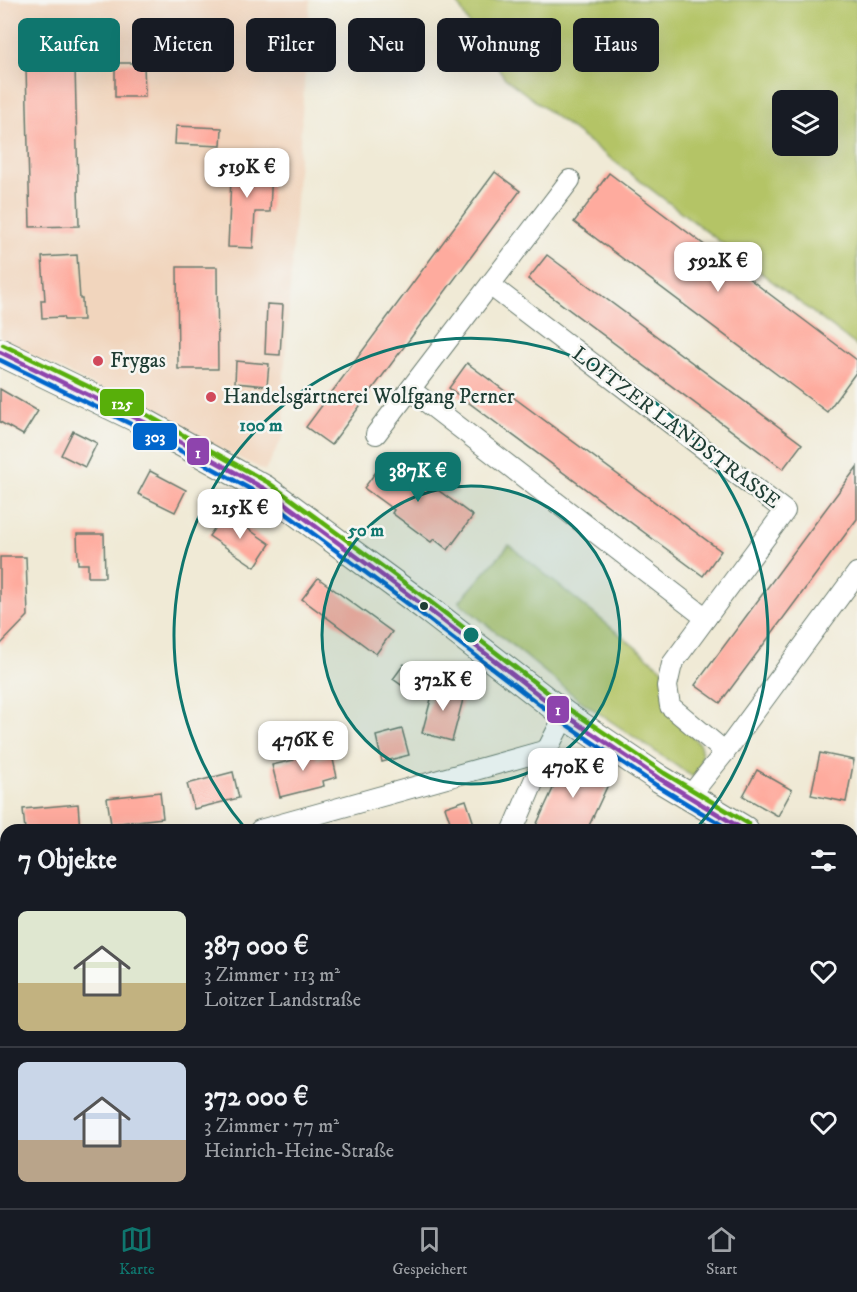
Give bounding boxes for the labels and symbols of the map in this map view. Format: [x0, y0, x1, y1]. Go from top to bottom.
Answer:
pin: 519K € [198, 148, 296, 199]
pin: 592K € [669, 242, 767, 293]
street label: LOITZER LANDSTRASSE [567, 341, 785, 515]
place label: Frygas [110, 348, 166, 374]
marker: Frygas [91, 354, 105, 368]
place label: Handelsgärtnerei Wolfgang Perner [223, 384, 515, 410]
line badge: 125 [99, 388, 145, 417]
marker: Handelsgärtnerei Wolfgang Perner [204, 390, 218, 404]
text: 125 [111, 394, 133, 414]
text: 100 m [239, 415, 283, 437]
line badge: 303 [132, 422, 178, 451]
text: 303 [145, 427, 165, 447]
line badge: 1 [186, 437, 210, 466]
text: 1 [195, 443, 201, 463]
pin: 387K € [369, 452, 467, 503]
pin: 215K € [191, 489, 289, 540]
text: 50 m [347, 520, 384, 542]
unlabelled marker [418, 600, 430, 612]
centre of rings [461, 625, 481, 645]
pin: 372K € [394, 661, 492, 712]
line badge: 1 [546, 695, 570, 724]
text: 1 [555, 700, 561, 720]
pin: 476K € [254, 721, 352, 772]
pin: 470K € [524, 748, 622, 799]

